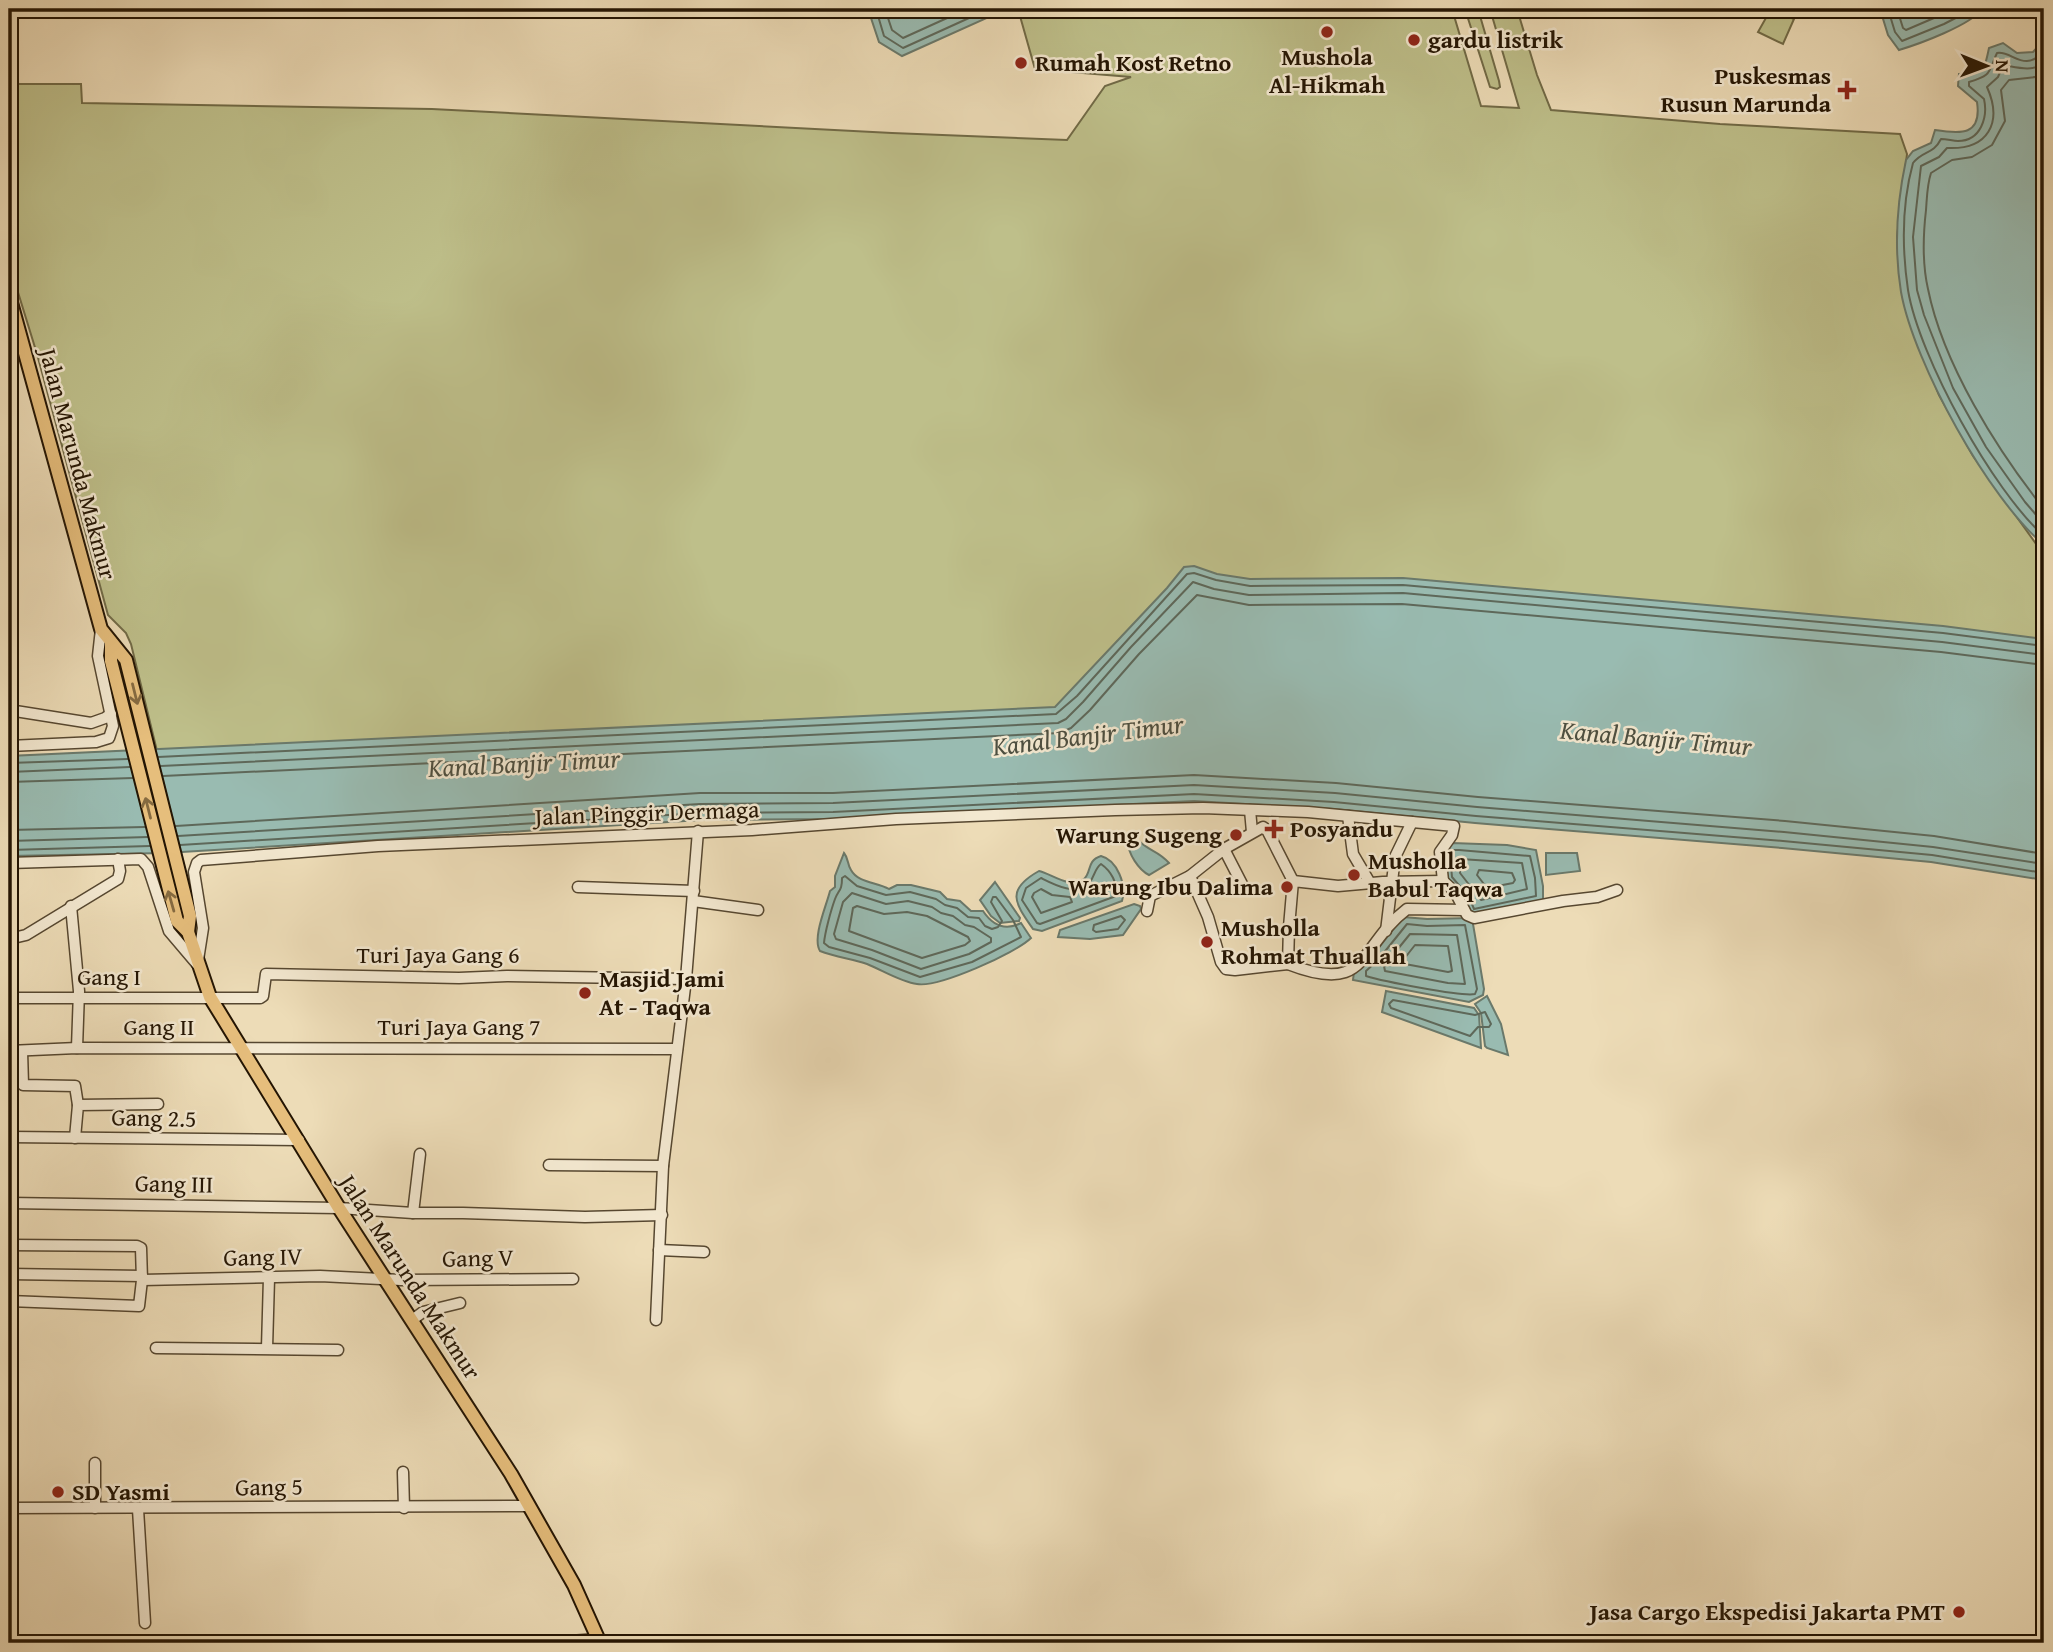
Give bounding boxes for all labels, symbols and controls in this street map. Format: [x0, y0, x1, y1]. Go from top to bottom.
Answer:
place label: gardu listrik [1428, 22, 1563, 57]
marker: Mushola Al-Hikmah [1319, 24, 1335, 40]
marker: gardu listrik [1406, 32, 1422, 48]
north arrow [1952, 32, 2022, 102]
place label: Mushola Al-Hikmah [1269, 39, 1385, 102]
place label: Rumah Kost Retno [1035, 45, 1232, 80]
marker: Rumah Kost Retno [1013, 55, 1029, 71]
place label: Puskesmas Rusun Marunda [1661, 58, 1832, 121]
text: N [1989, 60, 2017, 73]
marker: Puskesmas Rusun Marunda [1837, 80, 1857, 100]
street label: Jalan Marunda Makmur [30, 341, 126, 584]
one-way arrow [129, 682, 142, 705]
water label: Kanal Banjir Timur [989, 703, 1187, 766]
water label: Kanal Banjir Timur [1558, 710, 1755, 765]
water label: Kanal Banjir Timur [426, 738, 622, 787]
street label: Jalan Pinggir Dermaga [531, 791, 760, 834]
one-way arrow [141, 797, 154, 820]
place label: Posyandu [1290, 811, 1393, 846]
place label: Warung Sugeng [1056, 817, 1222, 852]
marker: Posyandu [1264, 819, 1284, 839]
marker: Warung Sugeng [1228, 827, 1244, 843]
place label: Musholla Babul Taqwa [1368, 843, 1504, 906]
marker: Musholla Babul Taqwa [1346, 867, 1362, 883]
place label: Warung Ibu Dalima [1068, 869, 1274, 904]
marker: Warung Ibu Dalima [1279, 879, 1295, 895]
one-way arrow [164, 890, 177, 912]
place label: Musholla Rohmat Thuallah [1221, 910, 1406, 973]
marker: Musholla Rohmat Thuallah [1199, 934, 1215, 950]
street label: Turi Jaya Gang 6 [356, 937, 520, 972]
street label: Gang I [77, 959, 141, 994]
place label: Masjid Jami At - Taqwa [599, 961, 724, 1024]
marker: Masjid Jami At - Taqwa [577, 985, 593, 1001]
street label: Gang II [124, 1009, 194, 1044]
street label: Turi Jaya Gang 7 [377, 1009, 541, 1044]
street label: Gang 2.5 [111, 1099, 197, 1136]
street label: Gang III [135, 1165, 213, 1202]
street label: Jalan Marunda Makmur [329, 1165, 490, 1386]
street label: Gang IV [223, 1238, 303, 1275]
street label: Gang V [442, 1239, 515, 1276]
street label: Gang 5 [235, 1468, 303, 1505]
place label: SD Yasmi [72, 1474, 170, 1509]
marker: SD Yasmi [50, 1484, 66, 1500]
place label: Jasa Cargo Ekspedisi Jakarta PMT [1585, 1594, 1945, 1629]
marker: Jasa Cargo Ekspedisi Jakarta PMT [1951, 1604, 1967, 1620]

